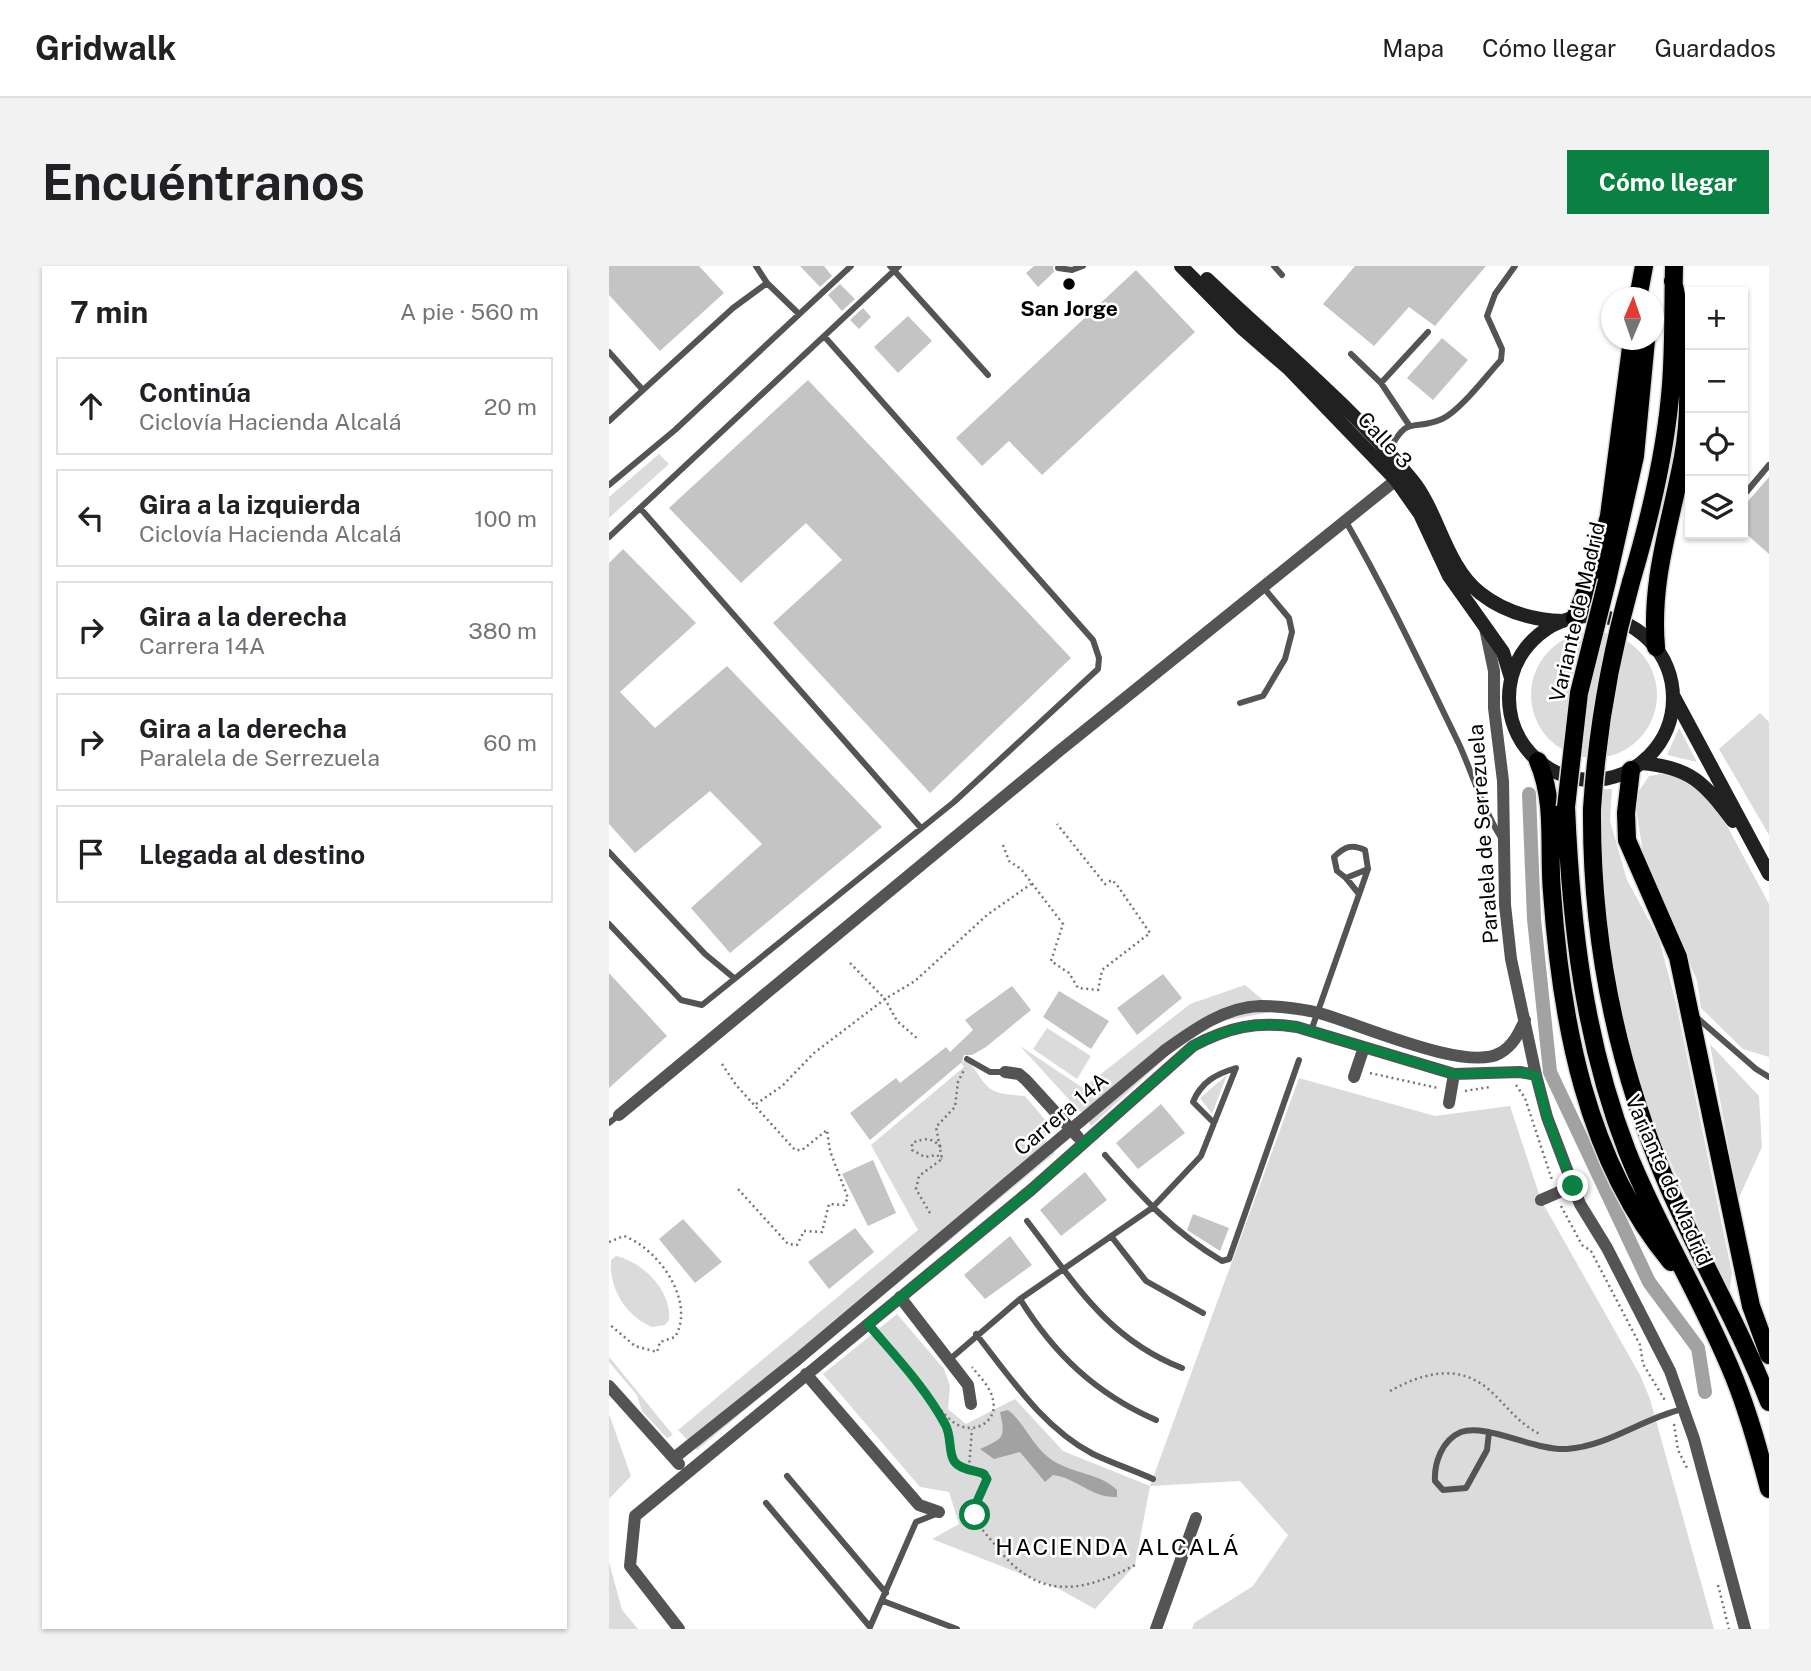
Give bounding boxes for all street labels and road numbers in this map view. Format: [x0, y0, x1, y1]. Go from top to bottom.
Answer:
street label: Calle 3 [1353, 407, 1417, 473]
street label: Variante de Madrid [1544, 519, 1610, 705]
street label: Paralela de Serrezuela [1463, 723, 1503, 945]
street label: Carrera 14A [1009, 1067, 1113, 1161]
street label: Variante de Madrid [1620, 1091, 1718, 1269]

